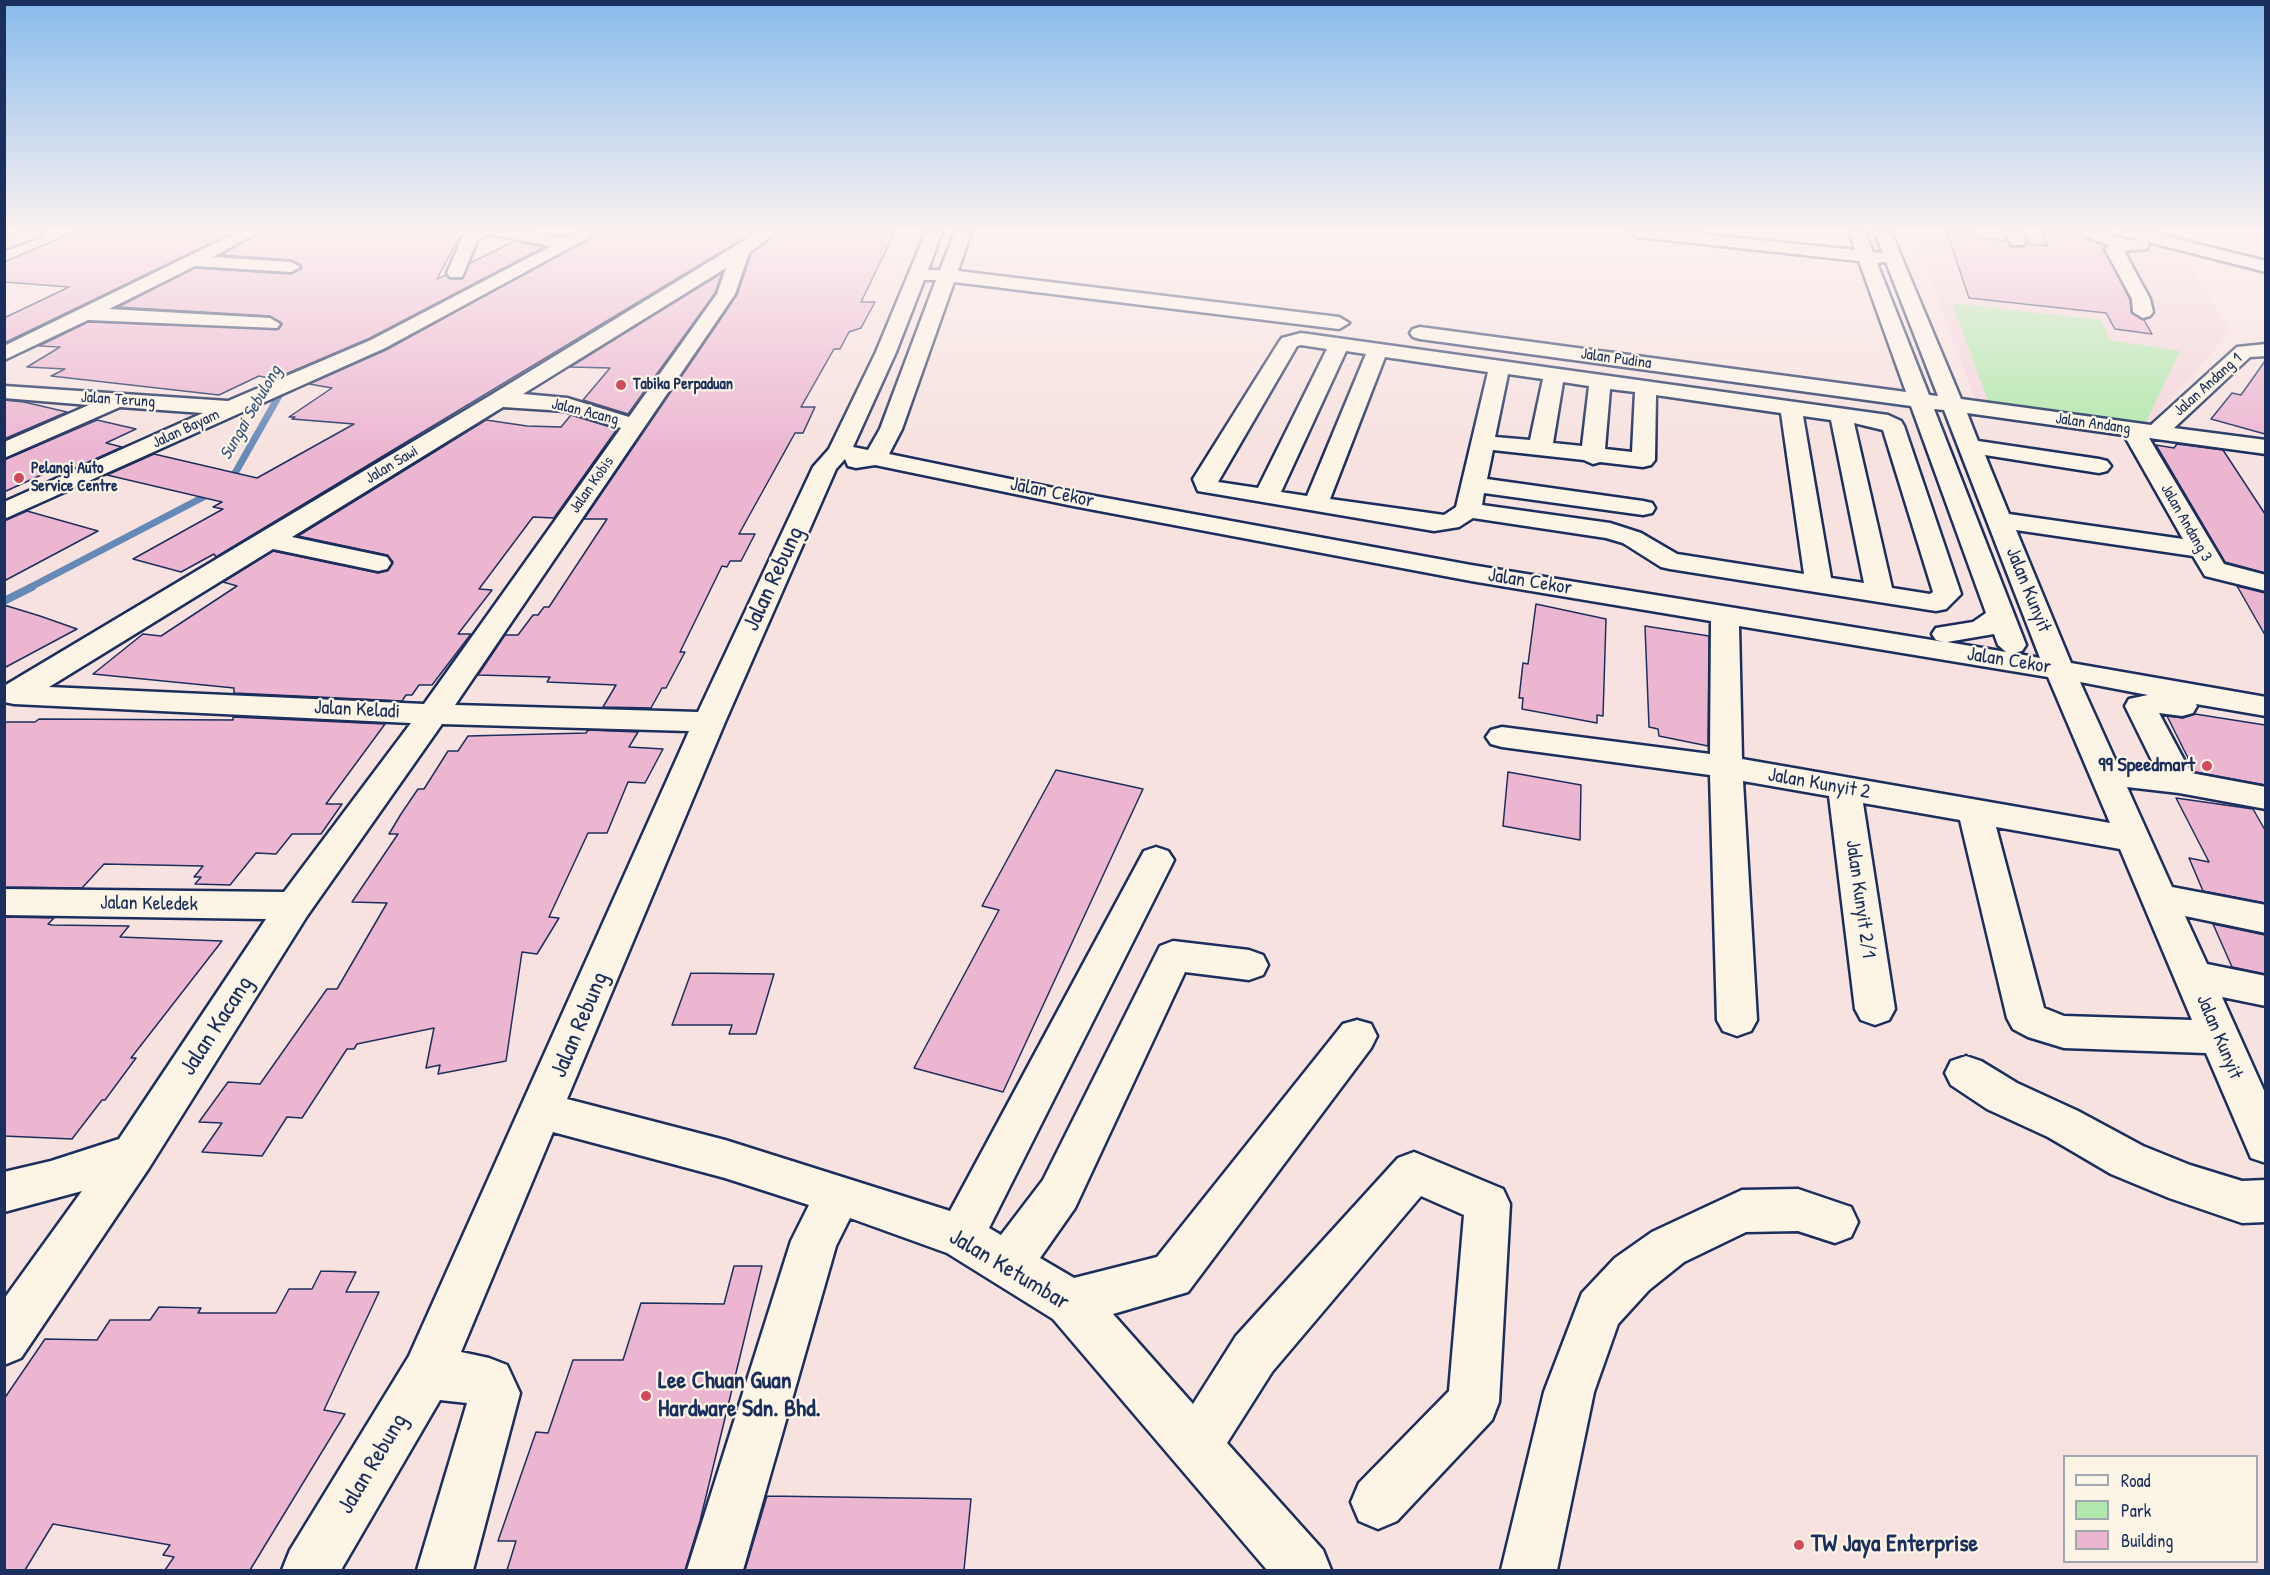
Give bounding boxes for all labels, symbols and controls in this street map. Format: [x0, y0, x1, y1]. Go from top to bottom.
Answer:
street label: Jalan Pudina [1579, 345, 1653, 373]
street label: Jalan Andang 1 [2170, 349, 2246, 421]
water label: Sungai Sebulong [215, 362, 287, 464]
place label: Tabika Perpaduan [633, 375, 733, 395]
marker: Tabika Perpaduan [614, 378, 628, 392]
street label: Jalan Terung [80, 388, 156, 412]
street label: Jalan Acang [550, 394, 620, 430]
street label: Jalan Bayam [149, 405, 223, 453]
street label: Jalan Andang [2054, 409, 2132, 439]
street label: Jalan Sawi [362, 442, 422, 488]
street label: Jalan Kobis [566, 453, 618, 517]
place label: Pelangi Auto Service Centre [31, 459, 118, 497]
marker: Pelangi Auto Service Centre [12, 471, 26, 485]
street label: Jalan Cekor [1008, 472, 1096, 514]
street label: Jalan Andang 3 [2156, 481, 2216, 565]
street label: Jalan Rebung [737, 522, 811, 636]
street label: Jalan Kunyit [2000, 544, 2056, 636]
street label: Jalan Cekor [1486, 563, 1574, 601]
street label: Jalan Cekor [1965, 642, 2053, 680]
street label: Jalan Keladi [313, 696, 401, 724]
place label: 99 Speedmart [2098, 754, 2195, 778]
marker: 99 Speedmart [2200, 759, 2214, 773]
street label: Jalan Kunyit 2 [1766, 763, 1872, 805]
street label: Jalan Kunyit 2/1 [1840, 838, 1880, 960]
street label: Jalan Keledek [100, 891, 198, 917]
street label: Jalan Rebung [545, 968, 615, 1082]
street label: Jalan Kacang [174, 971, 260, 1081]
street label: Jalan Kunyit [2190, 991, 2248, 1083]
street label: Jalan Ketumbar [944, 1223, 1074, 1317]
place label: Lee Chuan Guan Hardware Sdn. Bhd. [658, 1368, 821, 1424]
marker: Lee Chuan Guan Hardware Sdn. Bhd. [639, 1389, 653, 1403]
street label: Jalan Rebung [332, 1409, 414, 1519]
legend [2063, 1455, 2258, 1563]
text: Road [2121, 1468, 2151, 1493]
text: Park [2121, 1498, 2151, 1523]
text: Building [2121, 1528, 2173, 1553]
place label: TW Jaya Enterprise [1811, 1531, 1978, 1559]
marker: TW Jaya Enterprise [1792, 1538, 1806, 1552]

